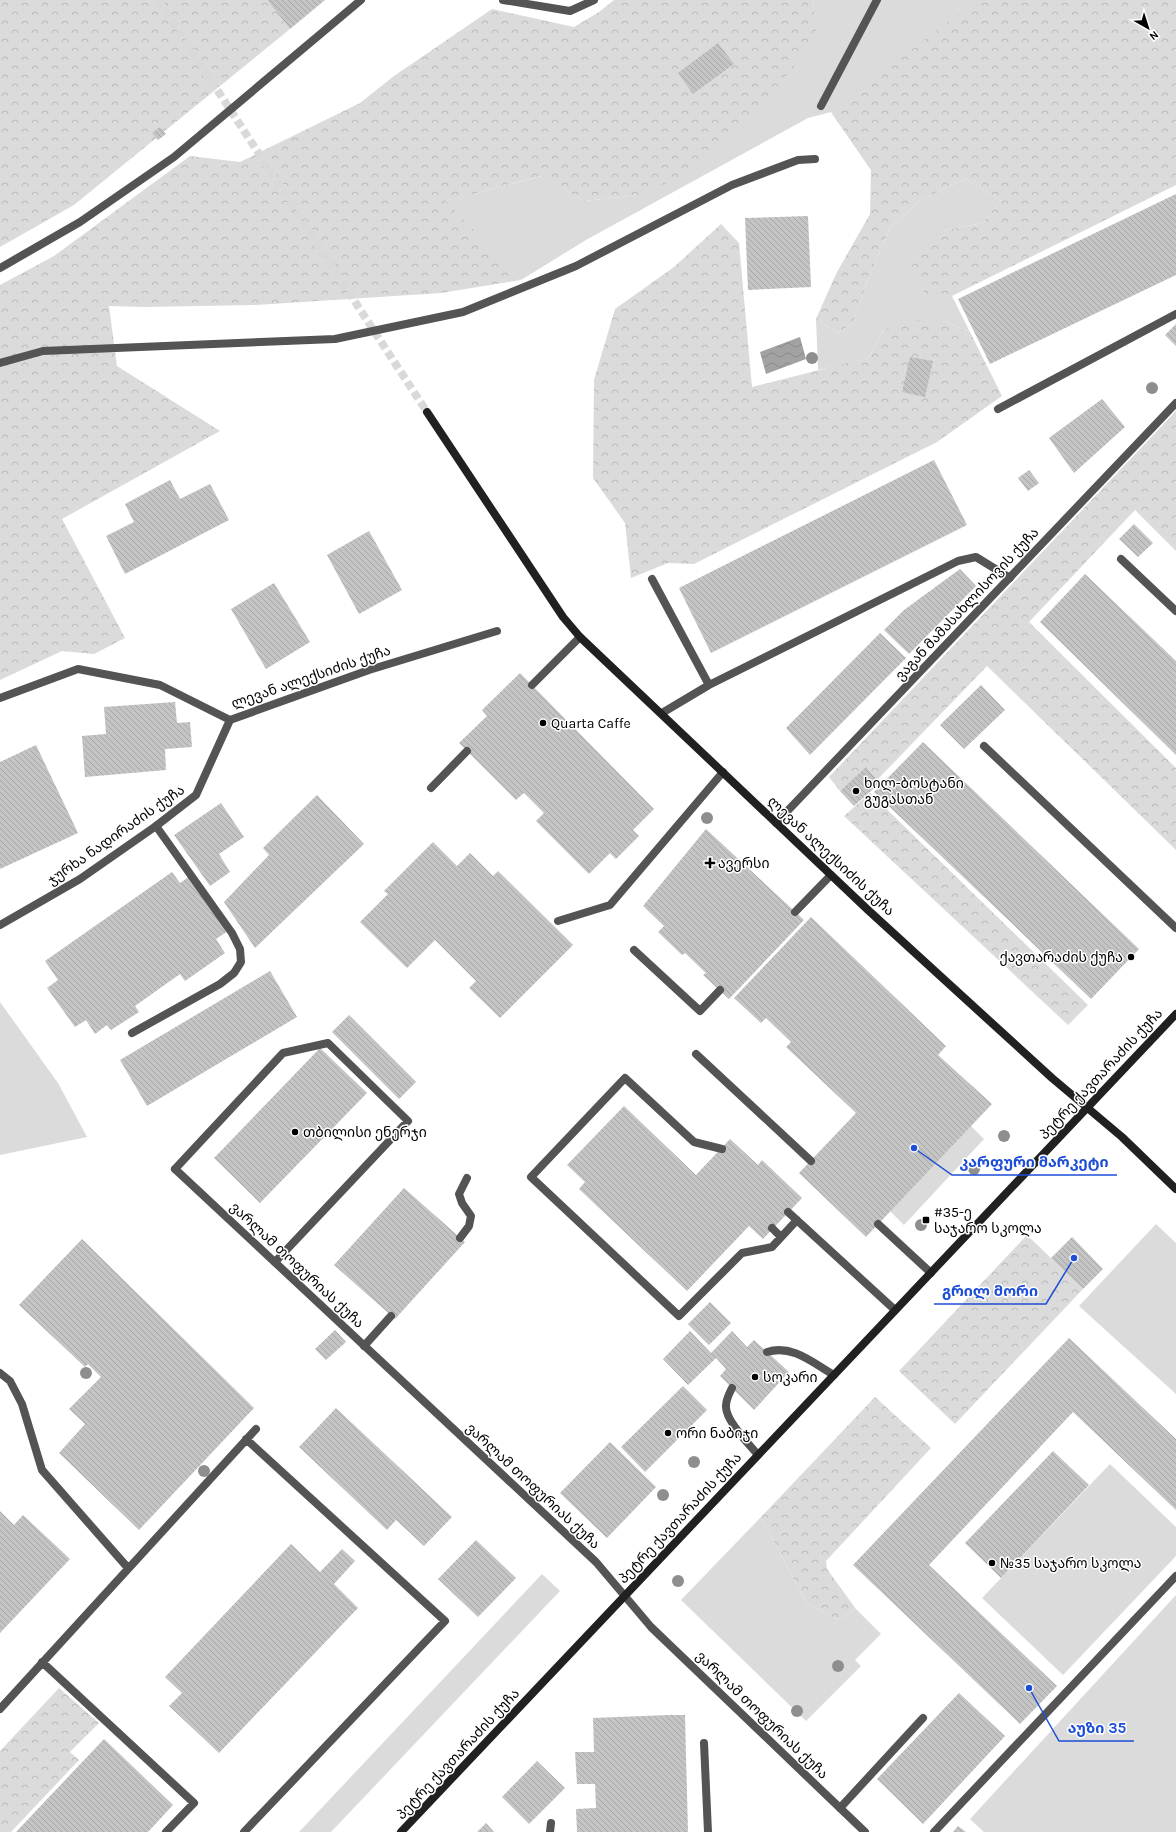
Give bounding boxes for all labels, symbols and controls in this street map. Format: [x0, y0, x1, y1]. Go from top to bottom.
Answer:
north arrow [1128, 8, 1168, 48]
text: N [1147, 28, 1161, 43]
street label: ვაგან მამასახლისოვის ქუჩა [892, 524, 1042, 684]
street label: ლევან ალექსიძის ქუჩა [229, 642, 393, 712]
place label: Quarta Caffe [551, 715, 631, 732]
marker: Quarta Caffe [538, 718, 548, 728]
place label: ხილ-ბოსტანი გუგასთან [864, 775, 964, 808]
street label: ჯურხა ნადირაძის ქუჩა [44, 781, 188, 889]
marker: ხილ-ბოსტანი გუგასთან [851, 786, 861, 796]
street label: ლევან ალექსიძის ქუჩა [764, 793, 898, 919]
place label: ავერსი [718, 855, 770, 872]
marker: ავერსი [705, 858, 715, 868]
place label: ქავთარაძის ქუჩა [999, 949, 1123, 966]
marker: ქავთარაძის ქუჩა [1126, 952, 1136, 962]
street label: პეტრე ქავთარაძის ქუჩა [1036, 1005, 1166, 1143]
place label: თბილისი ენერჯი [303, 1124, 427, 1141]
marker: თბილისი ენერჯი [290, 1127, 300, 1137]
callout: კარფური მარკეტი [952, 1148, 1117, 1175]
text: კარფური მარკეტი [959, 1153, 1109, 1171]
street label: ვარლამ თოფურიას ქუჩა [226, 1198, 368, 1332]
place label: #35-ე საჯარო სკოლა [934, 1204, 1042, 1237]
marker: #35-ე საჯარო სკოლა [921, 1215, 931, 1225]
callout: გრილ მორი [934, 1277, 1046, 1304]
text: გრილ მორი [942, 1282, 1038, 1300]
place label: სოკარი [763, 1369, 818, 1386]
marker: სოკარი [750, 1372, 760, 1382]
street label: ვარლამ თოფურიას ქუჩა [462, 1419, 604, 1553]
place label: ორი ნაბიჯი [676, 1425, 758, 1442]
marker: ორი ნაბიჯი [663, 1428, 673, 1438]
street label: პეტრე ქავთარაძის ქუჩა [615, 1449, 745, 1587]
place label: №35 საჯარო სკოლა [1000, 1555, 1142, 1572]
marker: №35 საჯარო სკოლა [987, 1558, 997, 1568]
street label: ვარლამ თოფურიას ქუჩა [692, 1647, 832, 1783]
street label: პეტრე ქავთარაძის ქუჩა [393, 1685, 523, 1823]
callout: აუზი 35 [1059, 1714, 1134, 1741]
text: აუზი 35 [1068, 1719, 1126, 1737]

